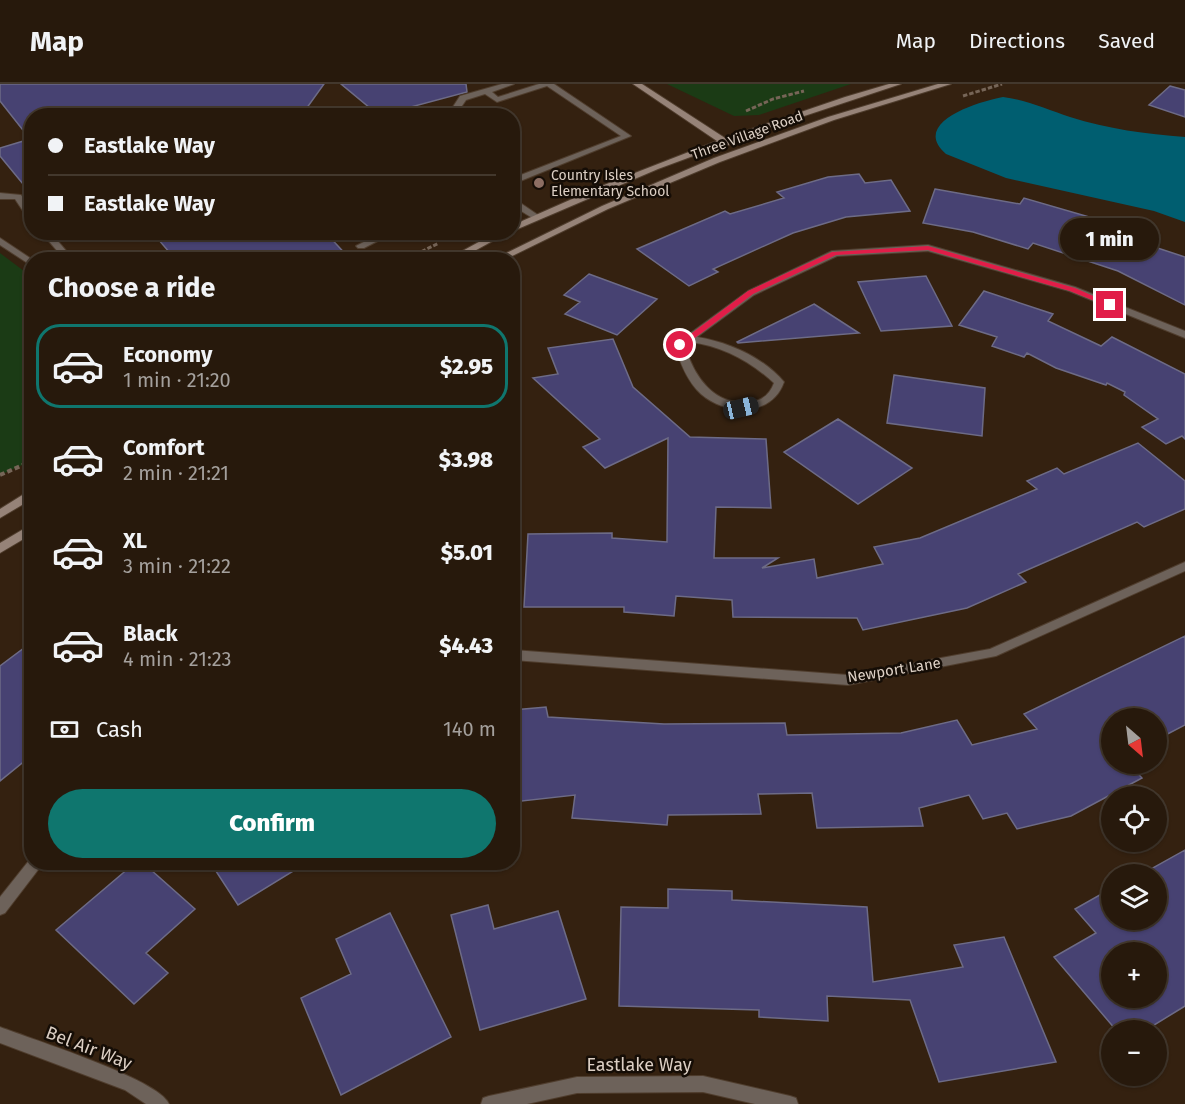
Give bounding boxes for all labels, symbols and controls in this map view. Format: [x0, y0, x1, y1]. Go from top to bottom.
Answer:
text: Map [30, 25, 84, 58]
text: Map [896, 28, 936, 54]
text: Directions [969, 28, 1065, 54]
text: Saved [1098, 28, 1155, 54]
street label: Three Village Road [689, 107, 805, 164]
text: Eastlake Way [84, 132, 215, 159]
place label: Country Isles Elementary School [551, 167, 669, 200]
marker: Country Isles Elementary School [532, 176, 546, 190]
text: Eastlake Way [84, 190, 215, 217]
callout: 1 min [1060, 218, 1160, 260]
text: 1 min [1086, 227, 1133, 251]
text: Choose a ride [48, 272, 215, 304]
route end [1096, 291, 1123, 318]
route start [666, 331, 693, 358]
icon: car [51, 339, 105, 393]
text: Economy [123, 341, 212, 368]
text: $2.95 [440, 353, 493, 380]
text: 1 min · 21:20 [123, 368, 231, 392]
car [721, 395, 761, 421]
icon: car [51, 432, 105, 486]
text: Comfort [123, 434, 204, 461]
text: $3.98 [439, 446, 493, 473]
text: 2 min · 21:21 [123, 461, 229, 485]
icon: car [51, 525, 105, 579]
text: XL [123, 527, 147, 554]
text: $5.01 [441, 539, 493, 566]
text: 3 min · 21:22 [123, 554, 231, 578]
icon: car [51, 618, 105, 672]
text: Black [123, 620, 178, 647]
text: $4.43 [439, 632, 493, 659]
text: 4 min · 21:23 [123, 647, 231, 671]
street label: Newport Lane [846, 654, 942, 686]
north arrow [1101, 708, 1167, 774]
map controls [1101, 708, 1167, 1086]
icon: cash [48, 713, 81, 746]
text: Cash [96, 716, 143, 743]
text: 140 m [443, 717, 496, 741]
button: locate [1101, 786, 1167, 852]
button: Confirm [48, 789, 496, 858]
button: layers [1101, 864, 1167, 930]
button: + [1101, 942, 1167, 1008]
button: − [1101, 1020, 1167, 1086]
street label: Bel Air Way [43, 1021, 135, 1075]
street label: Eastlake Way [586, 1054, 692, 1076]

